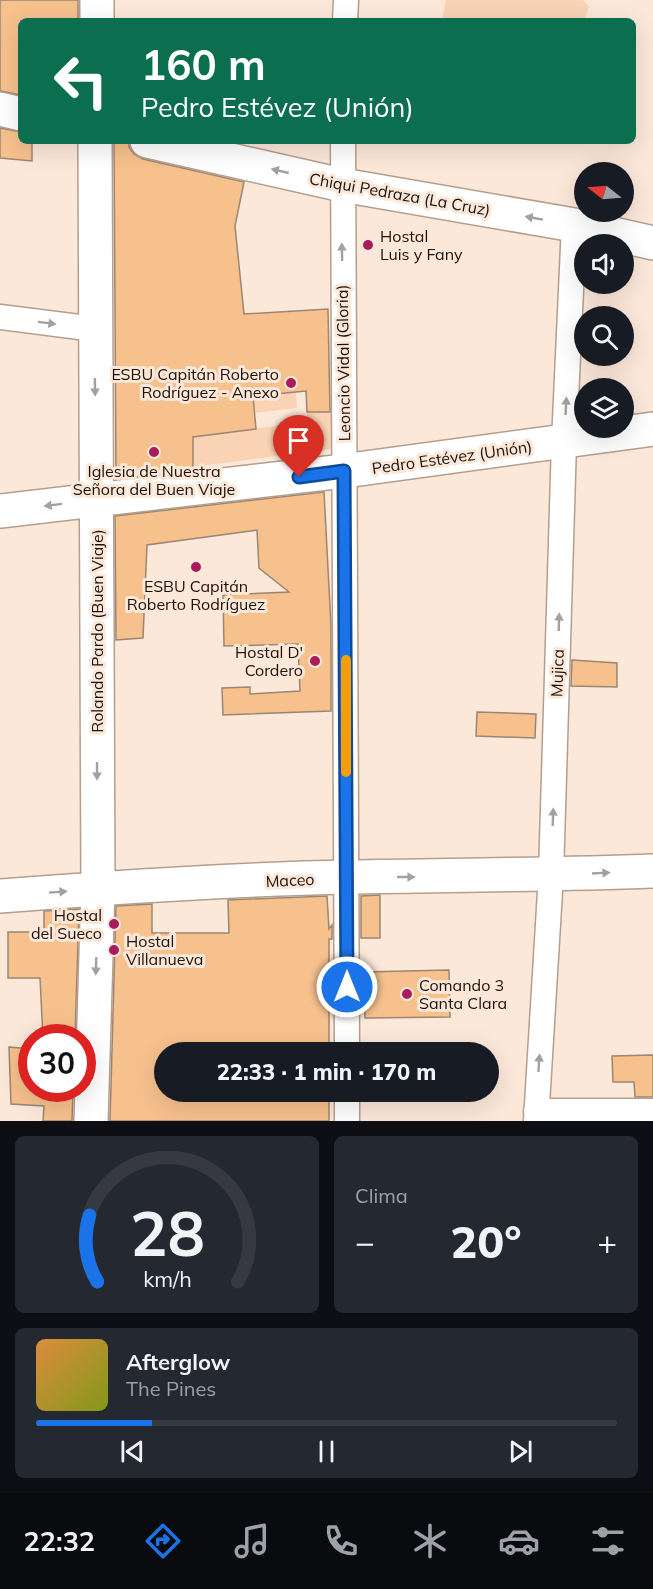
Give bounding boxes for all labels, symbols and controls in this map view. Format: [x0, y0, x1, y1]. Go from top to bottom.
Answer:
text: 160 m [141, 38, 266, 91]
icon: left [42, 42, 120, 120]
text: Pedro Estévez (Unión) [141, 90, 414, 124]
north arrow [574, 162, 634, 222]
map controls [574, 162, 634, 438]
one-way arrow [271, 166, 290, 175]
street label: Chiqui Pedraza (La Cruz) [308, 168, 492, 220]
one-way arrow [524, 214, 543, 223]
place label: Hostal Luis y Fany [380, 226, 463, 264]
button: sound [574, 234, 634, 294]
marker: Hostal Luis y Fany [361, 238, 375, 252]
one-way arrow [337, 242, 347, 261]
street label: Leoncio Vidal (Gloria) [332, 284, 354, 442]
button: search [574, 306, 634, 366]
one-way arrow [38, 318, 57, 328]
place label: ESBU Capitán Roberto Rodríguez - Anexo [111, 364, 279, 402]
marker: ESBU Capitán Roberto Rodríguez - Anexo [284, 376, 298, 390]
one-way arrow [90, 378, 100, 397]
button: layers [574, 378, 634, 438]
one-way arrow [561, 397, 570, 416]
pin [273, 415, 324, 477]
icon: arrive [282, 424, 315, 457]
street label: Pedro Estévez (Unión) [371, 436, 533, 478]
marker: Iglesia de Nuestra Señora del Buen Viaje [147, 445, 161, 459]
place label: Iglesia de Nuestra Señora del Buen Viaje [73, 461, 235, 499]
one-way arrow [44, 500, 63, 510]
street label: Rolando Pardo (Buen Viaje) [87, 529, 107, 733]
marker: ESBU Capitán Roberto Rodríguez [189, 560, 203, 574]
place label: ESBU Capitán Roberto Rodríguez [127, 576, 265, 614]
one-way arrow [554, 613, 564, 632]
place label: Hostal D' Cordero [235, 642, 303, 680]
street label: Mujica [546, 649, 568, 697]
marker: Hostal D' Cordero [308, 654, 322, 668]
one-way arrow [92, 762, 102, 781]
one-way arrow [548, 807, 558, 826]
street label: Maceo [265, 869, 315, 891]
one-way arrow [591, 869, 610, 878]
one-way arrow [396, 872, 415, 881]
one-way arrow [49, 887, 68, 896]
place label: Hostal del Sueco [31, 905, 102, 943]
marker: Hostal del Sueco [107, 917, 121, 931]
place label: Hostal Villanueva [126, 931, 203, 969]
marker: Hostal Villanueva [107, 943, 121, 957]
position arrow [315, 955, 379, 1019]
one-way arrow [91, 957, 100, 976]
place label: Comando 3 Santa Clara [419, 975, 507, 1013]
marker: Comando 3 Santa Clara [400, 987, 414, 1001]
speed limit sign: 30 [18, 1024, 96, 1102]
one-way arrow [534, 1053, 544, 1072]
text: 22:33 · 1 min · 170 m [217, 1058, 436, 1086]
text: Clima [355, 1183, 408, 1208]
text: 28 [130, 1193, 204, 1272]
text: 20° [450, 1213, 522, 1269]
text: − [355, 1221, 375, 1262]
text: + [597, 1221, 617, 1262]
text: km/h [143, 1265, 191, 1292]
text: Afterglow [126, 1348, 230, 1376]
text: The Pines [126, 1376, 216, 1401]
icon: previous [116, 1435, 149, 1468]
icon: pause [310, 1435, 343, 1468]
icon: next [504, 1435, 537, 1468]
icon: directions [142, 1520, 184, 1562]
icon: music [231, 1520, 273, 1562]
icon: phone [320, 1520, 362, 1562]
icon: climate [409, 1520, 451, 1562]
icon: car [498, 1520, 540, 1562]
icon: filters [587, 1520, 629, 1562]
text: 22:32 [24, 1524, 95, 1558]

